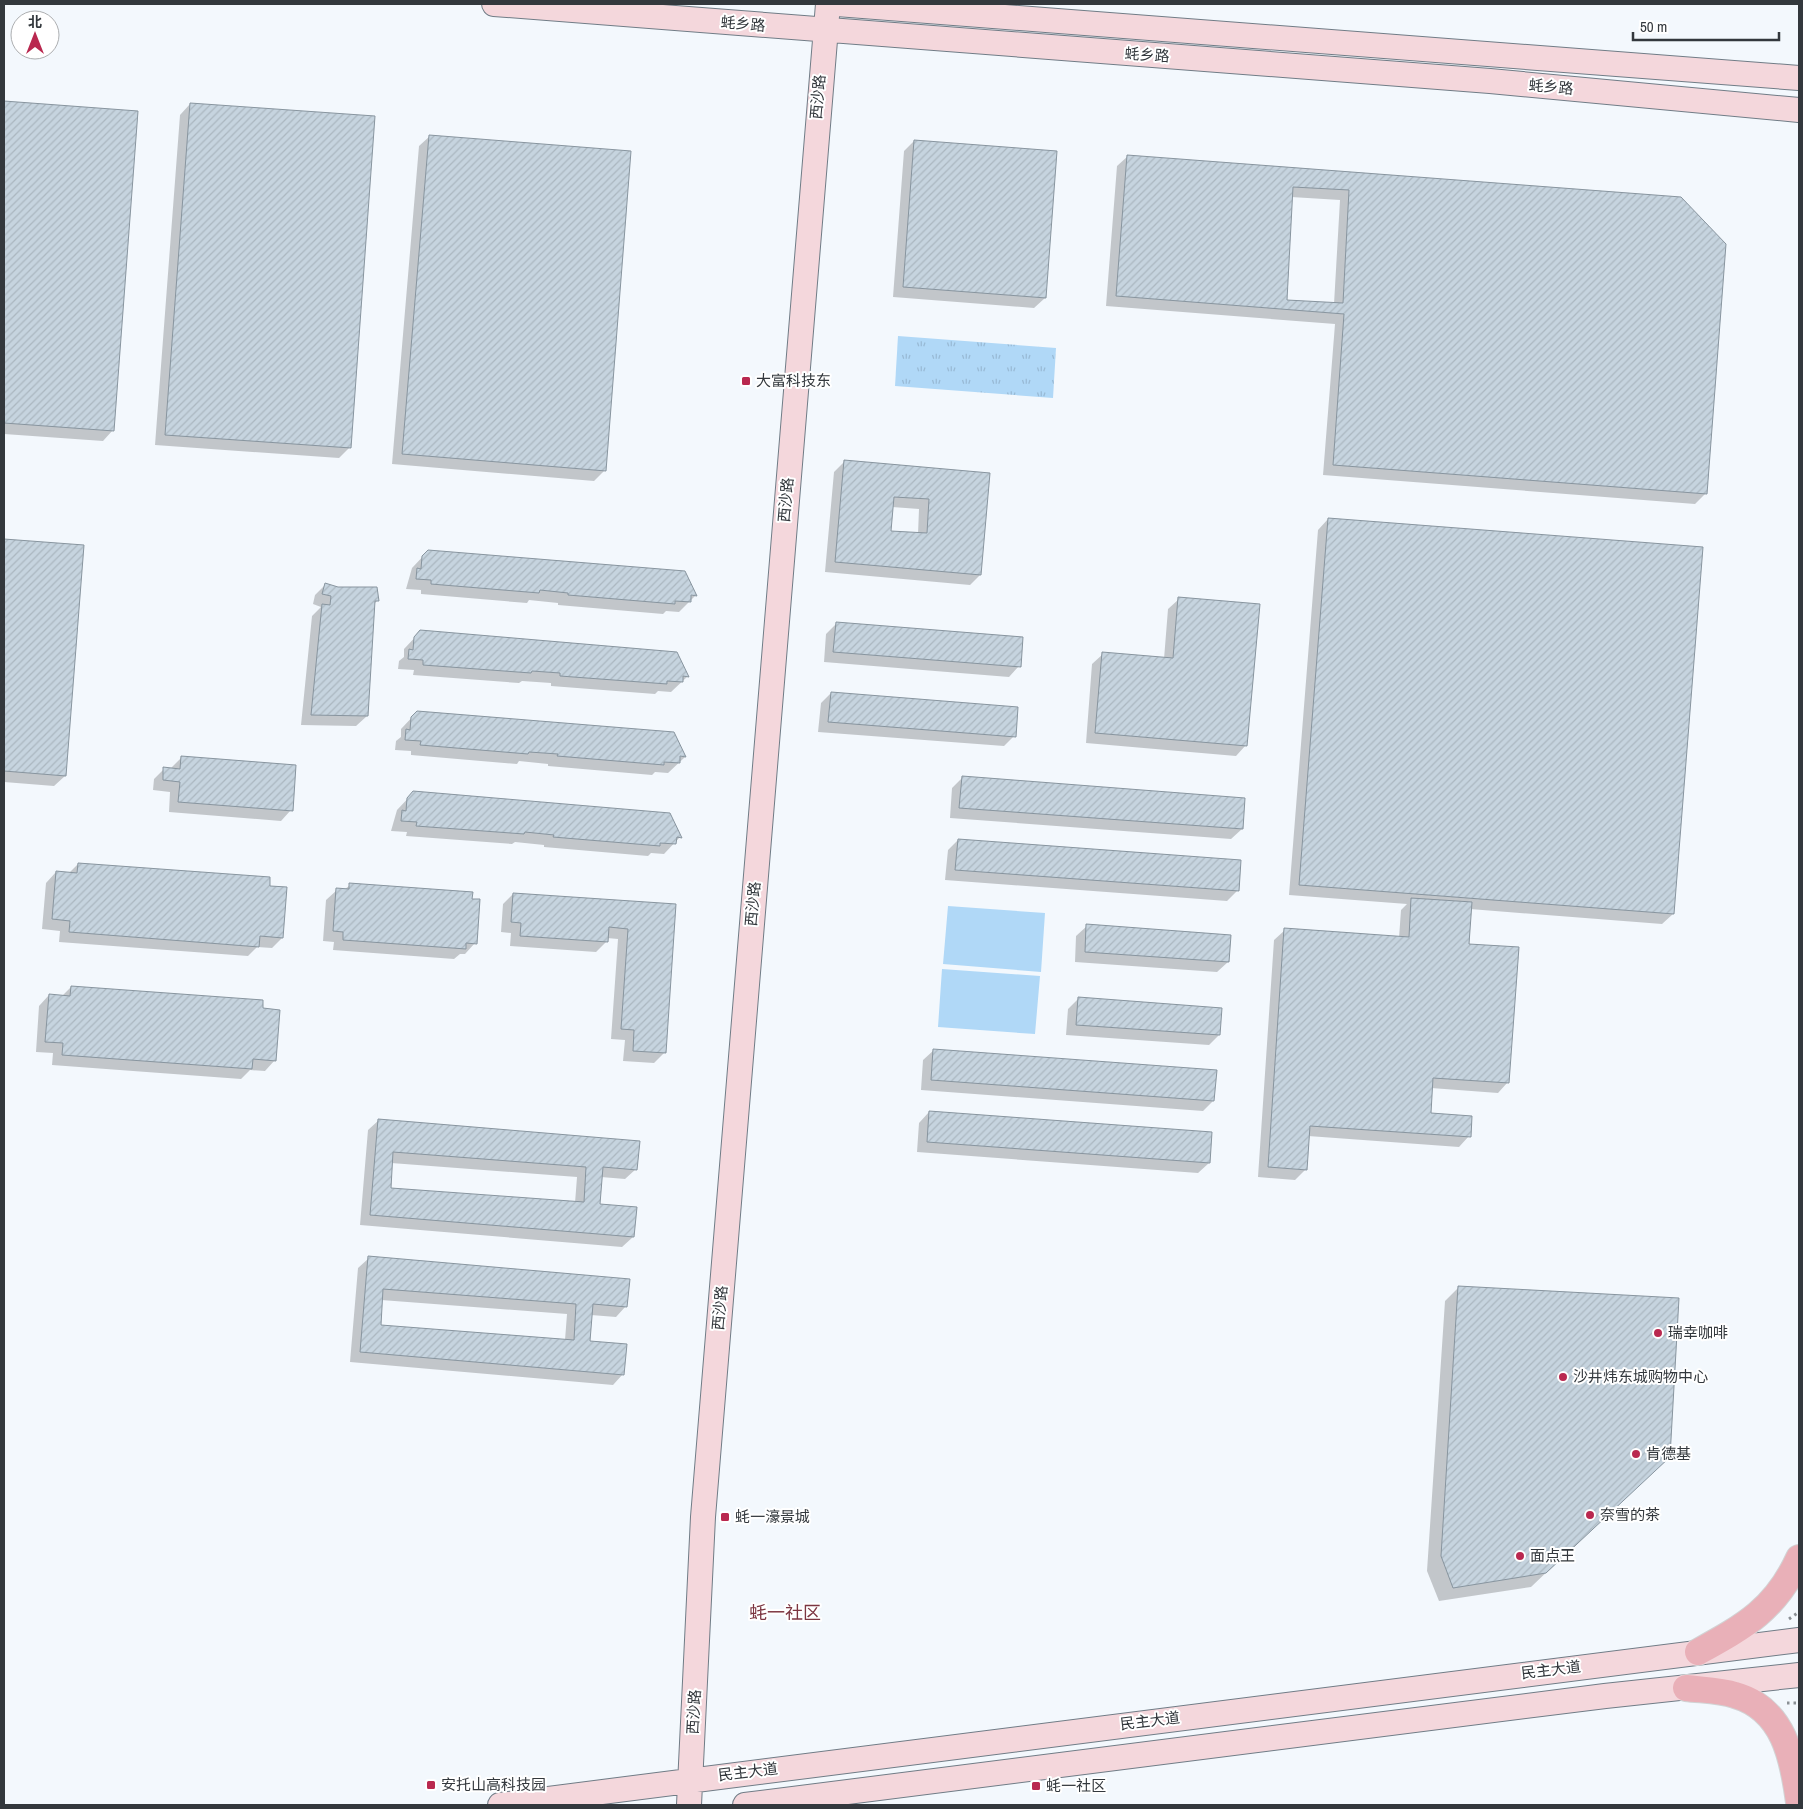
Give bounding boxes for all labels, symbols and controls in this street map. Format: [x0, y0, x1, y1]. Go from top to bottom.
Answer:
north arrow [10, 10, 60, 60]
scale bar [1633, 10, 1779, 42]
street label: 蚝乡路 [720, 11, 766, 36]
text: 北 [28, 13, 42, 31]
text: 50 m [1640, 16, 1667, 37]
street label: 蚝乡路 [1124, 42, 1170, 67]
street label: 西沙路 [805, 74, 830, 120]
street label: 蚝乡路 [1528, 74, 1574, 99]
place label: 大富科技东 [756, 370, 831, 391]
marker: 大富科技东 [740, 375, 752, 387]
street label: 西沙路 [773, 477, 798, 523]
street label: 西沙路 [740, 881, 765, 927]
street label: 西沙路 [707, 1285, 732, 1331]
place label: 瑞幸咖啡 [1668, 1322, 1728, 1343]
marker: 瑞幸咖啡 [1652, 1327, 1664, 1339]
place label: 沙井炜东城购物中心 [1573, 1366, 1708, 1387]
marker: 沙井炜东城购物中心 [1557, 1371, 1569, 1383]
place label: 肯德基 [1646, 1443, 1691, 1464]
marker: 肯德基 [1630, 1448, 1642, 1460]
place label: 奈雪的茶 [1600, 1504, 1660, 1525]
place label: 蚝一濠景城 [735, 1506, 810, 1527]
marker: 奈雪的茶 [1584, 1509, 1596, 1521]
marker: 蚝一濠景城 [719, 1511, 731, 1523]
place label: 面点王 [1530, 1545, 1575, 1566]
marker: 面点王 [1514, 1550, 1526, 1562]
district label: 蚝一社区 [749, 1600, 821, 1625]
street label: 民主大道 [1520, 1655, 1582, 1684]
street label: 西沙路 [682, 1689, 705, 1735]
street label: 民主大道 [1119, 1706, 1181, 1735]
street label: 民主大道 [717, 1757, 779, 1786]
place label: 安托山高科技园 [441, 1774, 546, 1795]
place label: 蚝一社区 [1046, 1775, 1106, 1796]
marker: 安托山高科技园 [425, 1779, 437, 1791]
marker: 蚝一社区 [1030, 1780, 1042, 1792]

